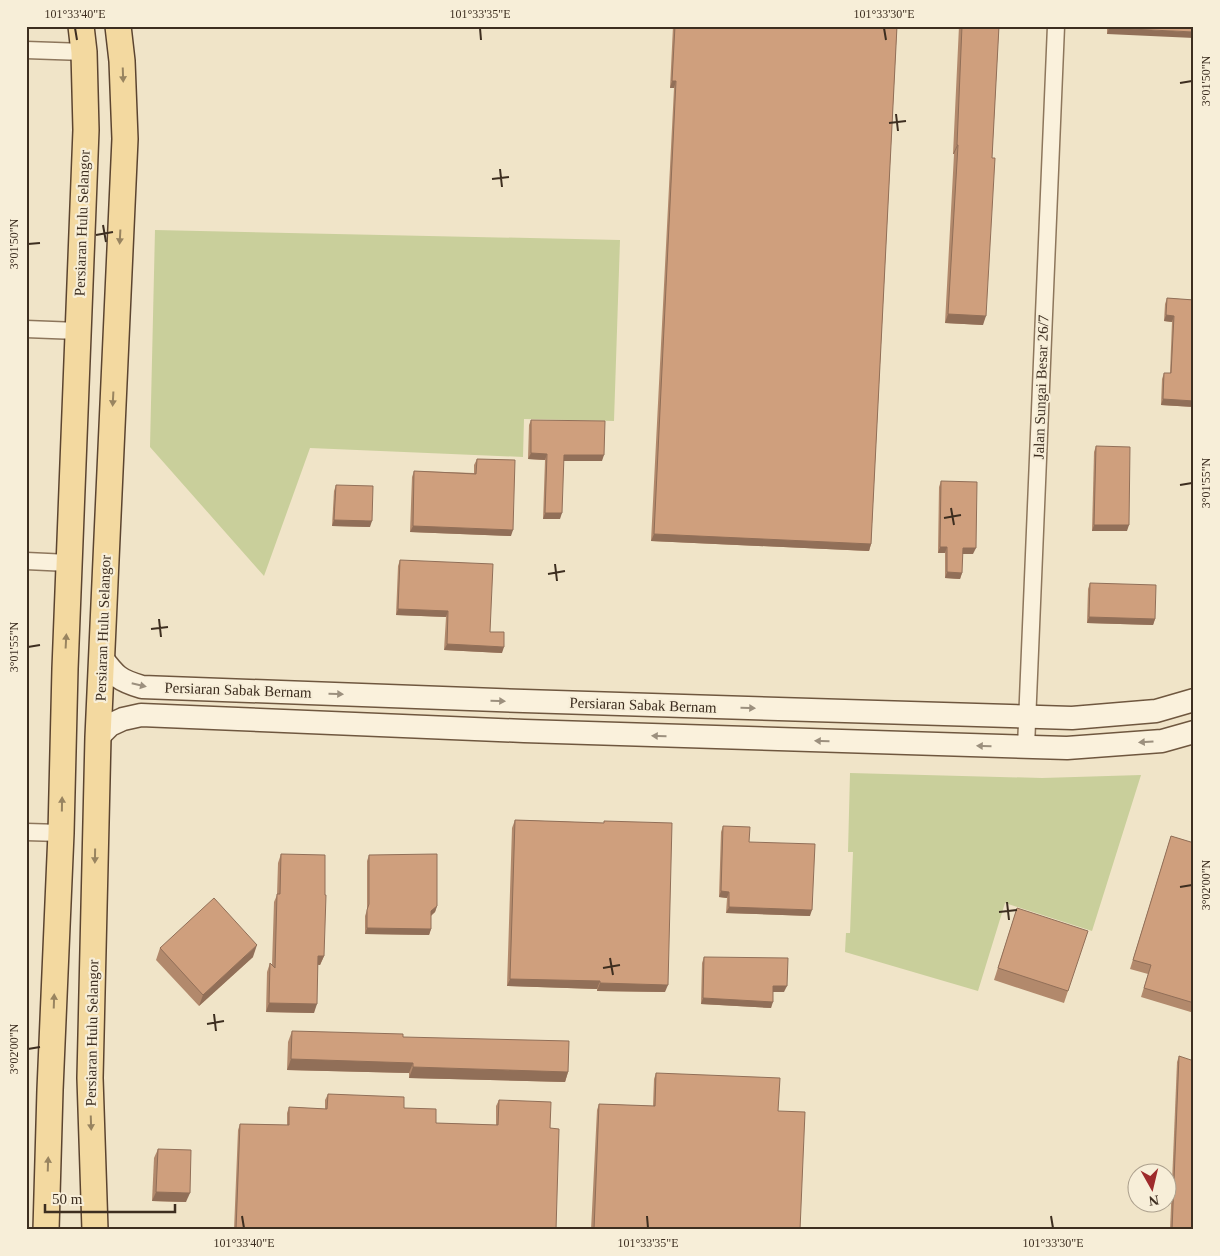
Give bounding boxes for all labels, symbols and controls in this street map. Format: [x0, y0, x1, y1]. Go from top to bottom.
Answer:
text: 101°33'40"E [44, 7, 106, 21]
text: 101°33'35"E [449, 7, 511, 21]
text: 101°33'30"E [853, 7, 915, 21]
text: 3°01'50"N [1199, 55, 1213, 106]
one-way arrow [119, 67, 127, 83]
street label: Persiaran Hulu Selangor [71, 149, 93, 297]
text: 3°01'50"N [7, 218, 21, 269]
one-way arrow [116, 229, 124, 245]
street label: Jalan Sungai Besar 26/7 [1030, 314, 1052, 460]
one-way arrow [109, 392, 117, 408]
text: 3°01'55"N [1199, 457, 1213, 508]
street label: Persiaran Hulu Selangor [92, 554, 114, 702]
text: 3°01'55"N [7, 621, 21, 672]
one-way arrow [62, 633, 70, 649]
street label: Persiaran Sabak Bernam [164, 679, 312, 701]
one-way arrow [131, 681, 146, 689]
one-way arrow [328, 691, 344, 699]
street label: Persiaran Sabak Bernam [569, 694, 717, 716]
one-way arrow [491, 697, 507, 705]
one-way arrow [740, 705, 756, 713]
one-way arrow [651, 731, 667, 739]
one-way arrow [813, 736, 829, 744]
one-way arrow [1138, 738, 1154, 746]
one-way arrow [976, 741, 992, 749]
one-way arrow [58, 796, 66, 812]
one-way arrow [91, 848, 99, 864]
text: 3°02'00"N [1199, 859, 1213, 910]
street label: Persiaran Hulu Selangor [83, 960, 101, 1106]
one-way arrow [50, 993, 58, 1009]
text: 3°02'00"N [7, 1023, 21, 1074]
one-way arrow [87, 1116, 95, 1132]
one-way arrow [44, 1155, 52, 1171]
north arrow [1128, 1164, 1178, 1214]
scale bar [45, 1181, 175, 1213]
text: 50 m [52, 1191, 83, 1207]
text: N [1148, 1192, 1160, 1209]
text: 101°33'40"E [213, 1236, 275, 1250]
text: 101°33'35"E [617, 1236, 679, 1250]
text: 101°33'30"E [1022, 1236, 1084, 1250]

